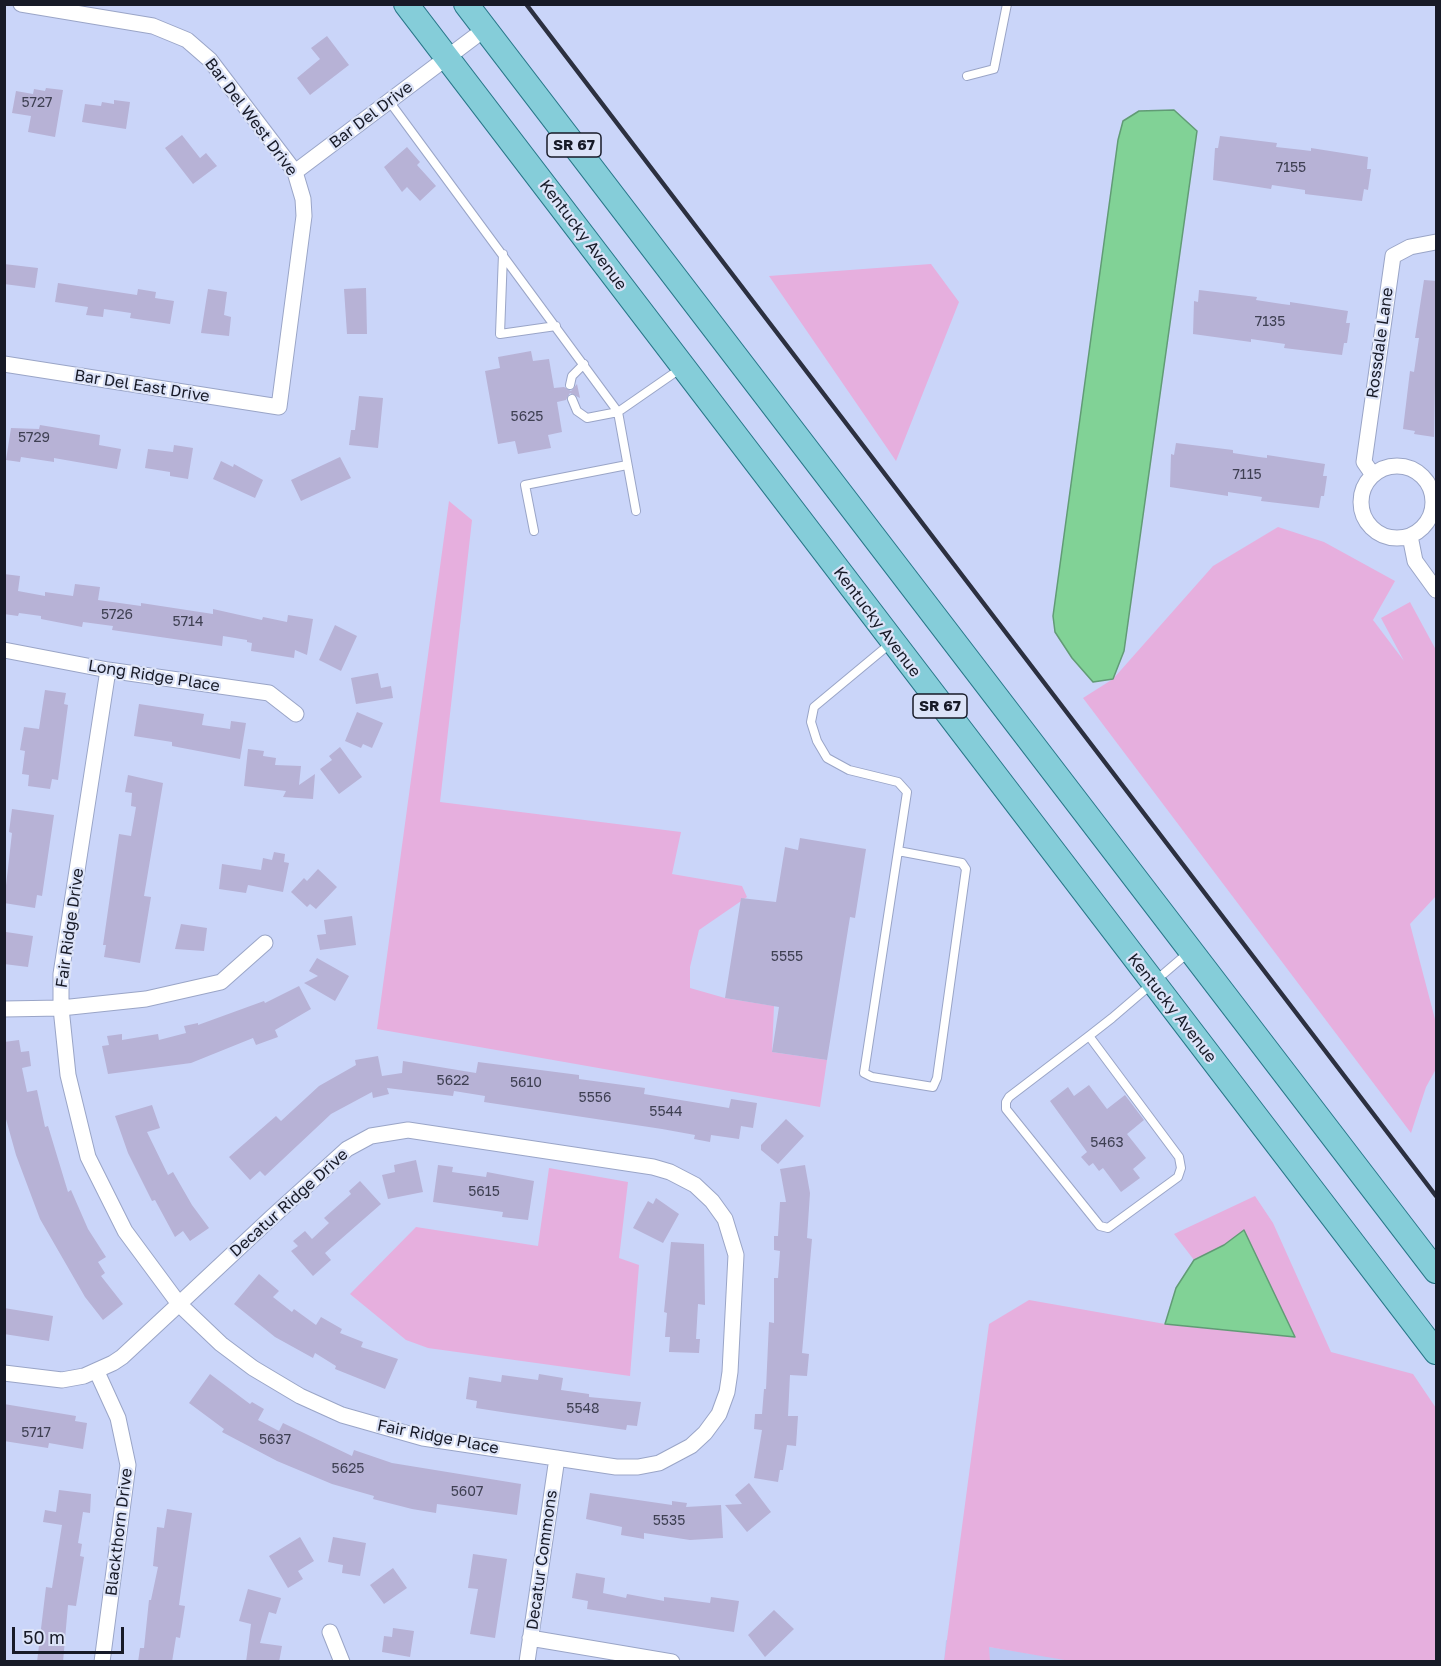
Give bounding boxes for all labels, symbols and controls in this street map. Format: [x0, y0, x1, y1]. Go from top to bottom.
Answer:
street label: Bar Del West Drive [201, 54, 301, 180]
street label: Bar Del Drive [326, 77, 416, 153]
house number: 5727 [21, 95, 53, 111]
road number: SR 67 [547, 133, 601, 157]
house number: 7155 [1276, 160, 1306, 176]
street label: Kentucky Avenue [535, 176, 631, 294]
street label: Rossdale Lane [1363, 286, 1397, 400]
house number: 7135 [1255, 314, 1285, 330]
street label: Bar Del East Drive [73, 366, 211, 406]
house number: 5625 [511, 409, 543, 425]
house number: 5729 [18, 430, 50, 446]
house number: 7115 [1232, 467, 1262, 483]
street label: Kentucky Avenue [829, 563, 925, 681]
house number: 5726 [101, 607, 133, 623]
house number: 5714 [173, 614, 203, 630]
street label: Long Ridge Place [87, 656, 221, 696]
road number: SR 67 [913, 694, 967, 718]
street label: Fair Ridge Drive [52, 867, 88, 989]
house number: 5555 [771, 949, 803, 965]
street label: Kentucky Avenue [1123, 950, 1221, 1066]
house number: 5622 [437, 1073, 469, 1089]
house number: 5610 [510, 1075, 542, 1091]
house number: 5556 [579, 1090, 611, 1106]
house number: 5544 [649, 1104, 683, 1120]
house number: 5463 [1090, 1135, 1124, 1151]
street label: Decatur Ridge Drive [226, 1145, 352, 1261]
house number: 5615 [468, 1184, 500, 1200]
house number: 5548 [566, 1401, 600, 1417]
street label: Fair Ridge Place [376, 1416, 500, 1458]
house number: 5717 [21, 1425, 51, 1441]
house number: 5637 [259, 1432, 291, 1448]
house number: 5625 [332, 1461, 364, 1477]
street label: Blackthorn Drive [102, 1467, 136, 1597]
house number: 5607 [451, 1484, 483, 1500]
street label: Decatur Commons [523, 1489, 561, 1631]
house number: 5535 [653, 1513, 685, 1529]
scale bar [15, 1615, 128, 1653]
text: 50 m [23, 1626, 65, 1648]

